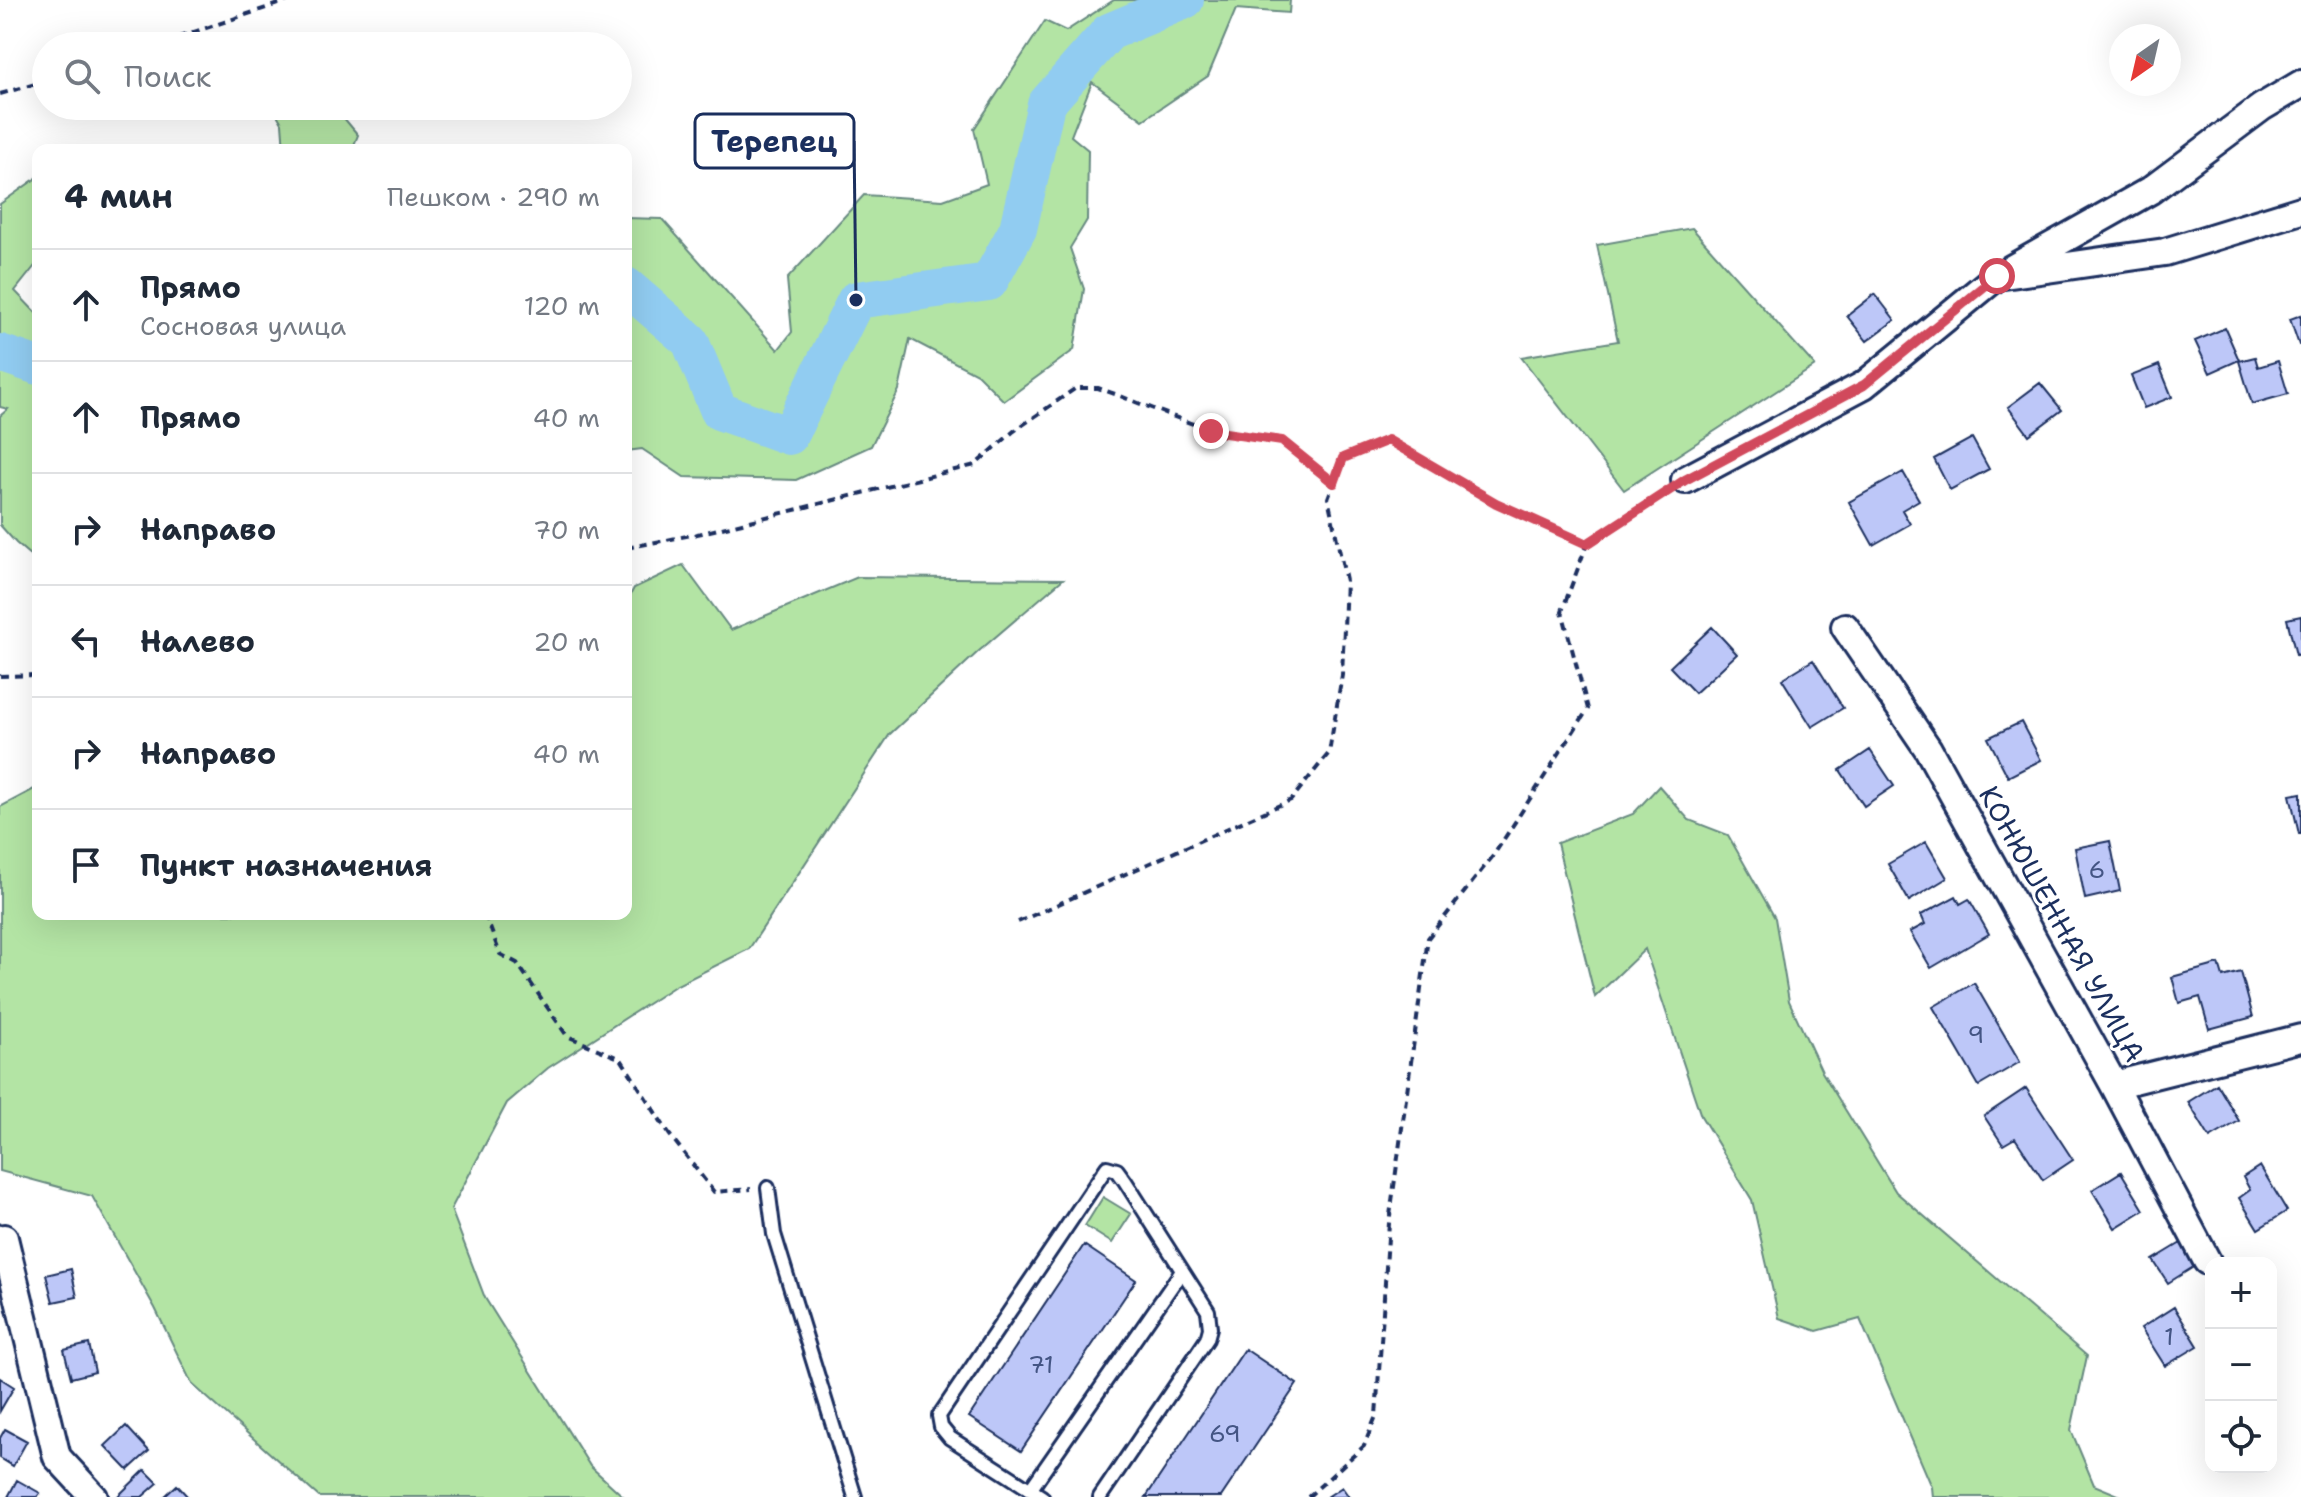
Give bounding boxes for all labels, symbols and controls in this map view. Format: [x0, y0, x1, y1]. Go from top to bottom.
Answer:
north arrow [2109, 24, 2181, 96]
search box [32, 32, 632, 120]
icon: search [60, 54, 104, 98]
text: Поиск [124, 56, 212, 97]
callout: Терепец [695, 114, 854, 168]
text: Терепец [711, 121, 838, 162]
text: 4 мин [64, 173, 173, 219]
text: Пешком · 290 m [387, 179, 600, 214]
route start [1979, 258, 2015, 294]
text: Прямо [140, 267, 241, 308]
icon: ahead [64, 283, 108, 327]
text: 120 m [524, 288, 600, 323]
text: Сосновая улица [140, 308, 346, 343]
icon: ahead [64, 395, 108, 439]
text: Прямо [140, 397, 241, 438]
text: 40 m [533, 400, 600, 435]
route end [1193, 413, 1229, 449]
icon: right [64, 507, 108, 551]
text: Направо [140, 509, 276, 550]
text: 70 m [533, 512, 600, 547]
icon: left [64, 619, 108, 663]
text: Налево [140, 621, 255, 662]
text: 20 m [533, 624, 600, 659]
icon: right [64, 731, 108, 775]
text: Направо [140, 733, 276, 774]
text: 40 m [533, 736, 600, 771]
street label: КОНЮШЕННАЯ УЛИЦА [1970, 779, 2154, 1069]
icon: arrive [64, 843, 108, 887]
text: Пункт назначения [140, 845, 432, 886]
house number: 6 [2089, 854, 2105, 886]
house number: 9 [1968, 1019, 1984, 1051]
map controls [2205, 1257, 2277, 1473]
button: + [2205, 1257, 2277, 1329]
house number: 1 [2164, 1321, 2174, 1353]
button: − [2205, 1329, 2277, 1401]
house number: 71 [1028, 1349, 1054, 1381]
button: locate [2205, 1401, 2277, 1473]
house number: 69 [1209, 1418, 1241, 1450]

